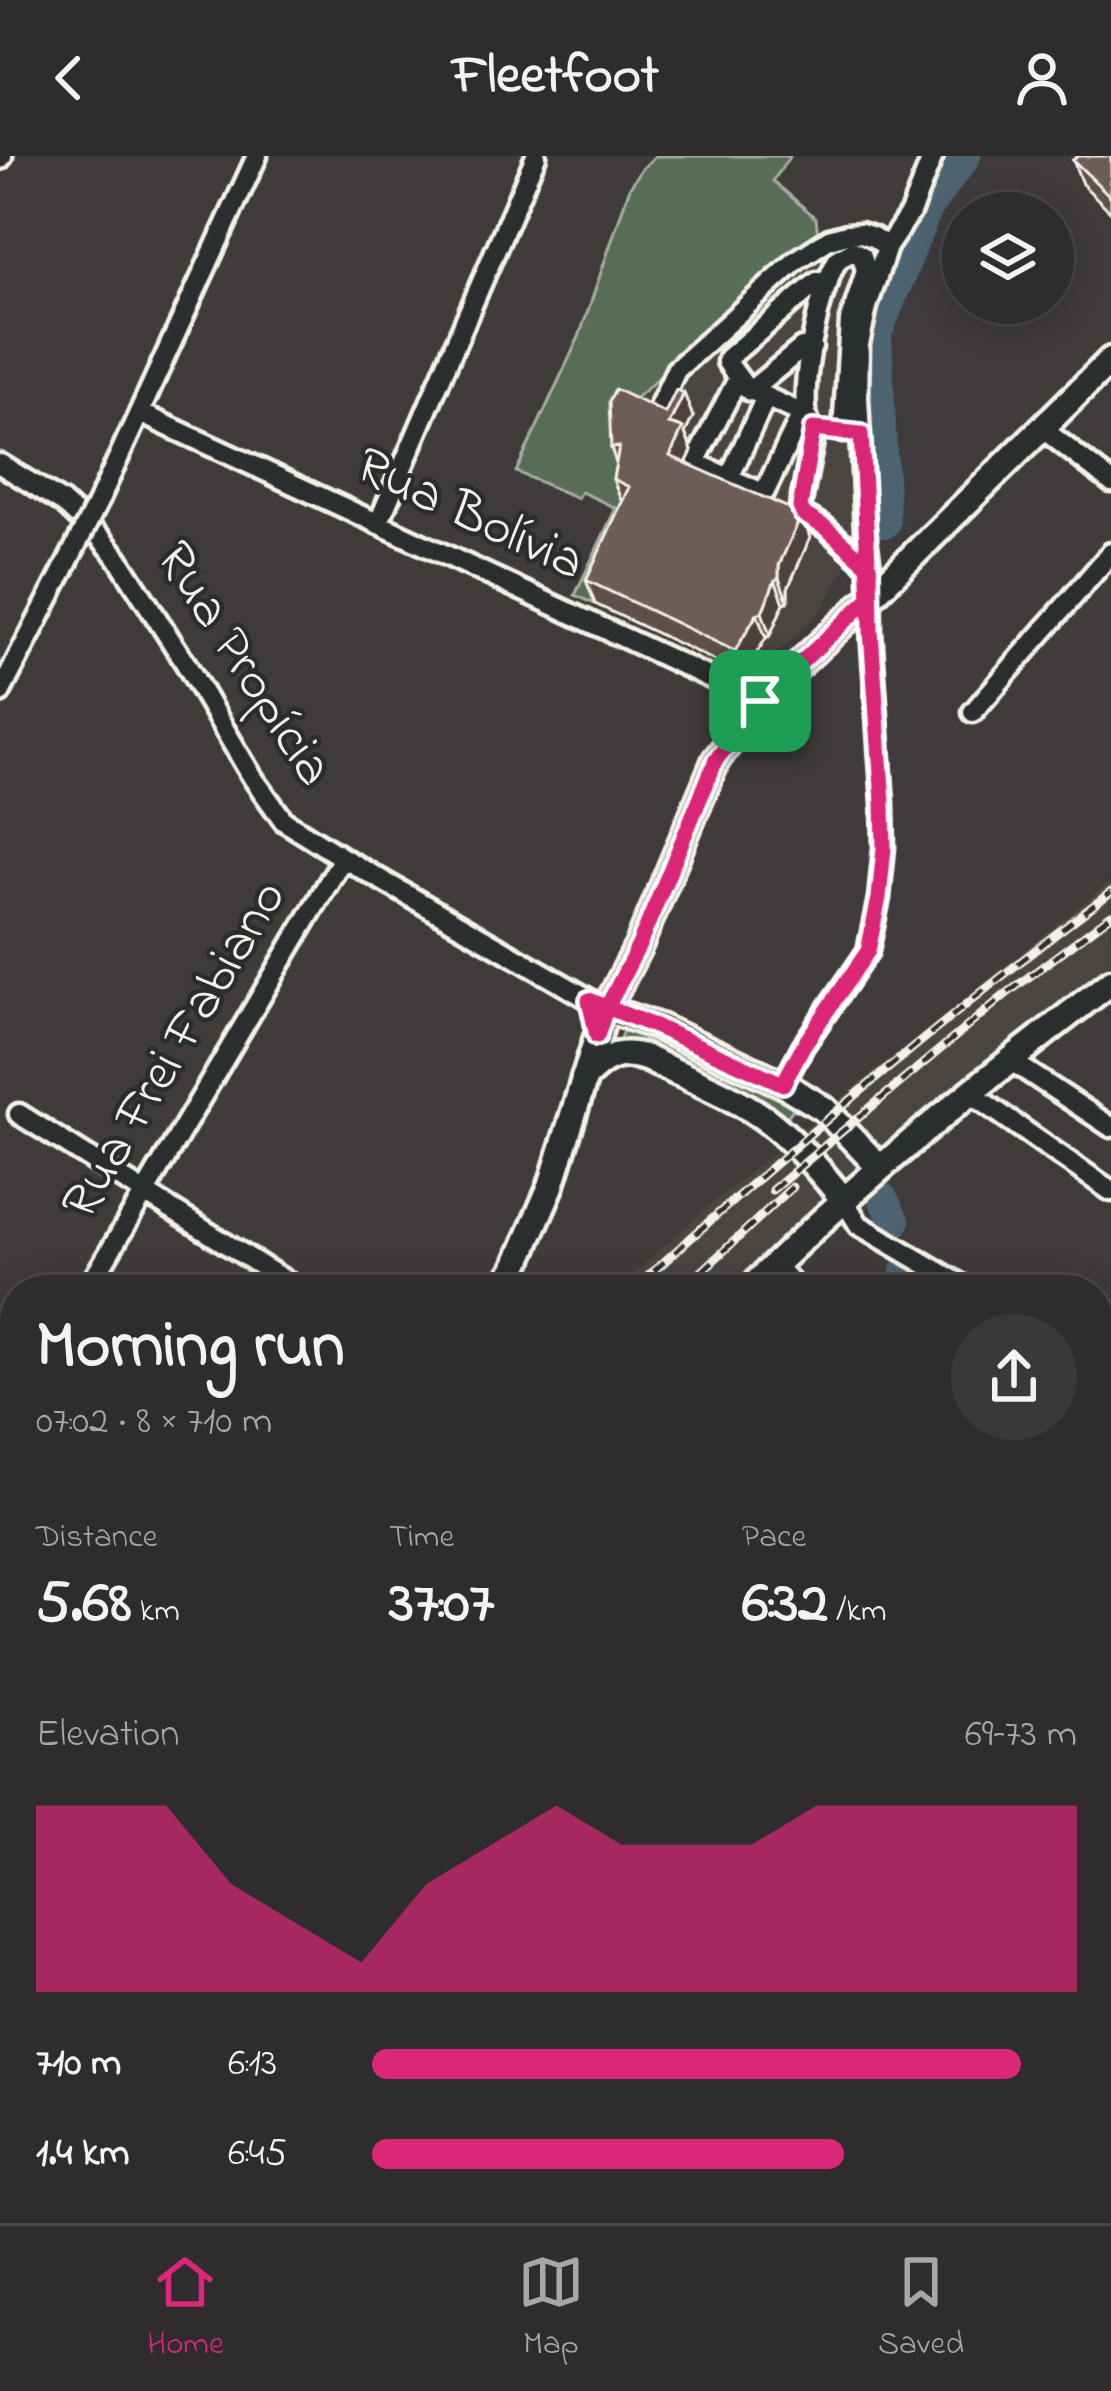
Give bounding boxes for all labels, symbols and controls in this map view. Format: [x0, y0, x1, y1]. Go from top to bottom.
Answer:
text: Fleetfoot [452, 39, 659, 117]
icon: back [36, 45, 102, 111]
icon: person [1009, 45, 1075, 111]
map controls [942, 192, 1074, 324]
button: layers [942, 192, 1074, 324]
street label: Rua Bolívia [342, 429, 596, 603]
street label: Rua Propícia [134, 527, 350, 803]
pin [709, 650, 811, 752]
icon: arrive [727, 668, 793, 734]
street label: Rua Frei Fabiano [44, 866, 308, 1236]
text: Morning run [36, 1301, 345, 1397]
button: share [951, 1314, 1077, 1440]
text: 07:02 · 8 × 710 m [36, 1394, 272, 1451]
text: Distance [36, 1514, 158, 1562]
text: Time [389, 1514, 454, 1562]
text: Pace [742, 1514, 806, 1562]
text: 5.68 [36, 1562, 131, 1649]
text: 37:07 [389, 1562, 494, 1649]
text: 6:32 [742, 1562, 828, 1649]
text: km [131, 1588, 180, 1636]
text: /km [828, 1588, 887, 1636]
text: Elevation [36, 1707, 179, 1764]
text: 69–73 m [965, 1707, 1077, 1764]
text: 710 m [36, 2036, 121, 2093]
text: 6:13 [228, 2036, 277, 2093]
text: 1.4 km [36, 2126, 130, 2183]
text: 6:45 [228, 2126, 287, 2183]
tab: Home [147, 2249, 224, 2369]
tab: Map [518, 2249, 584, 2369]
tab: Saved [878, 2249, 964, 2369]

